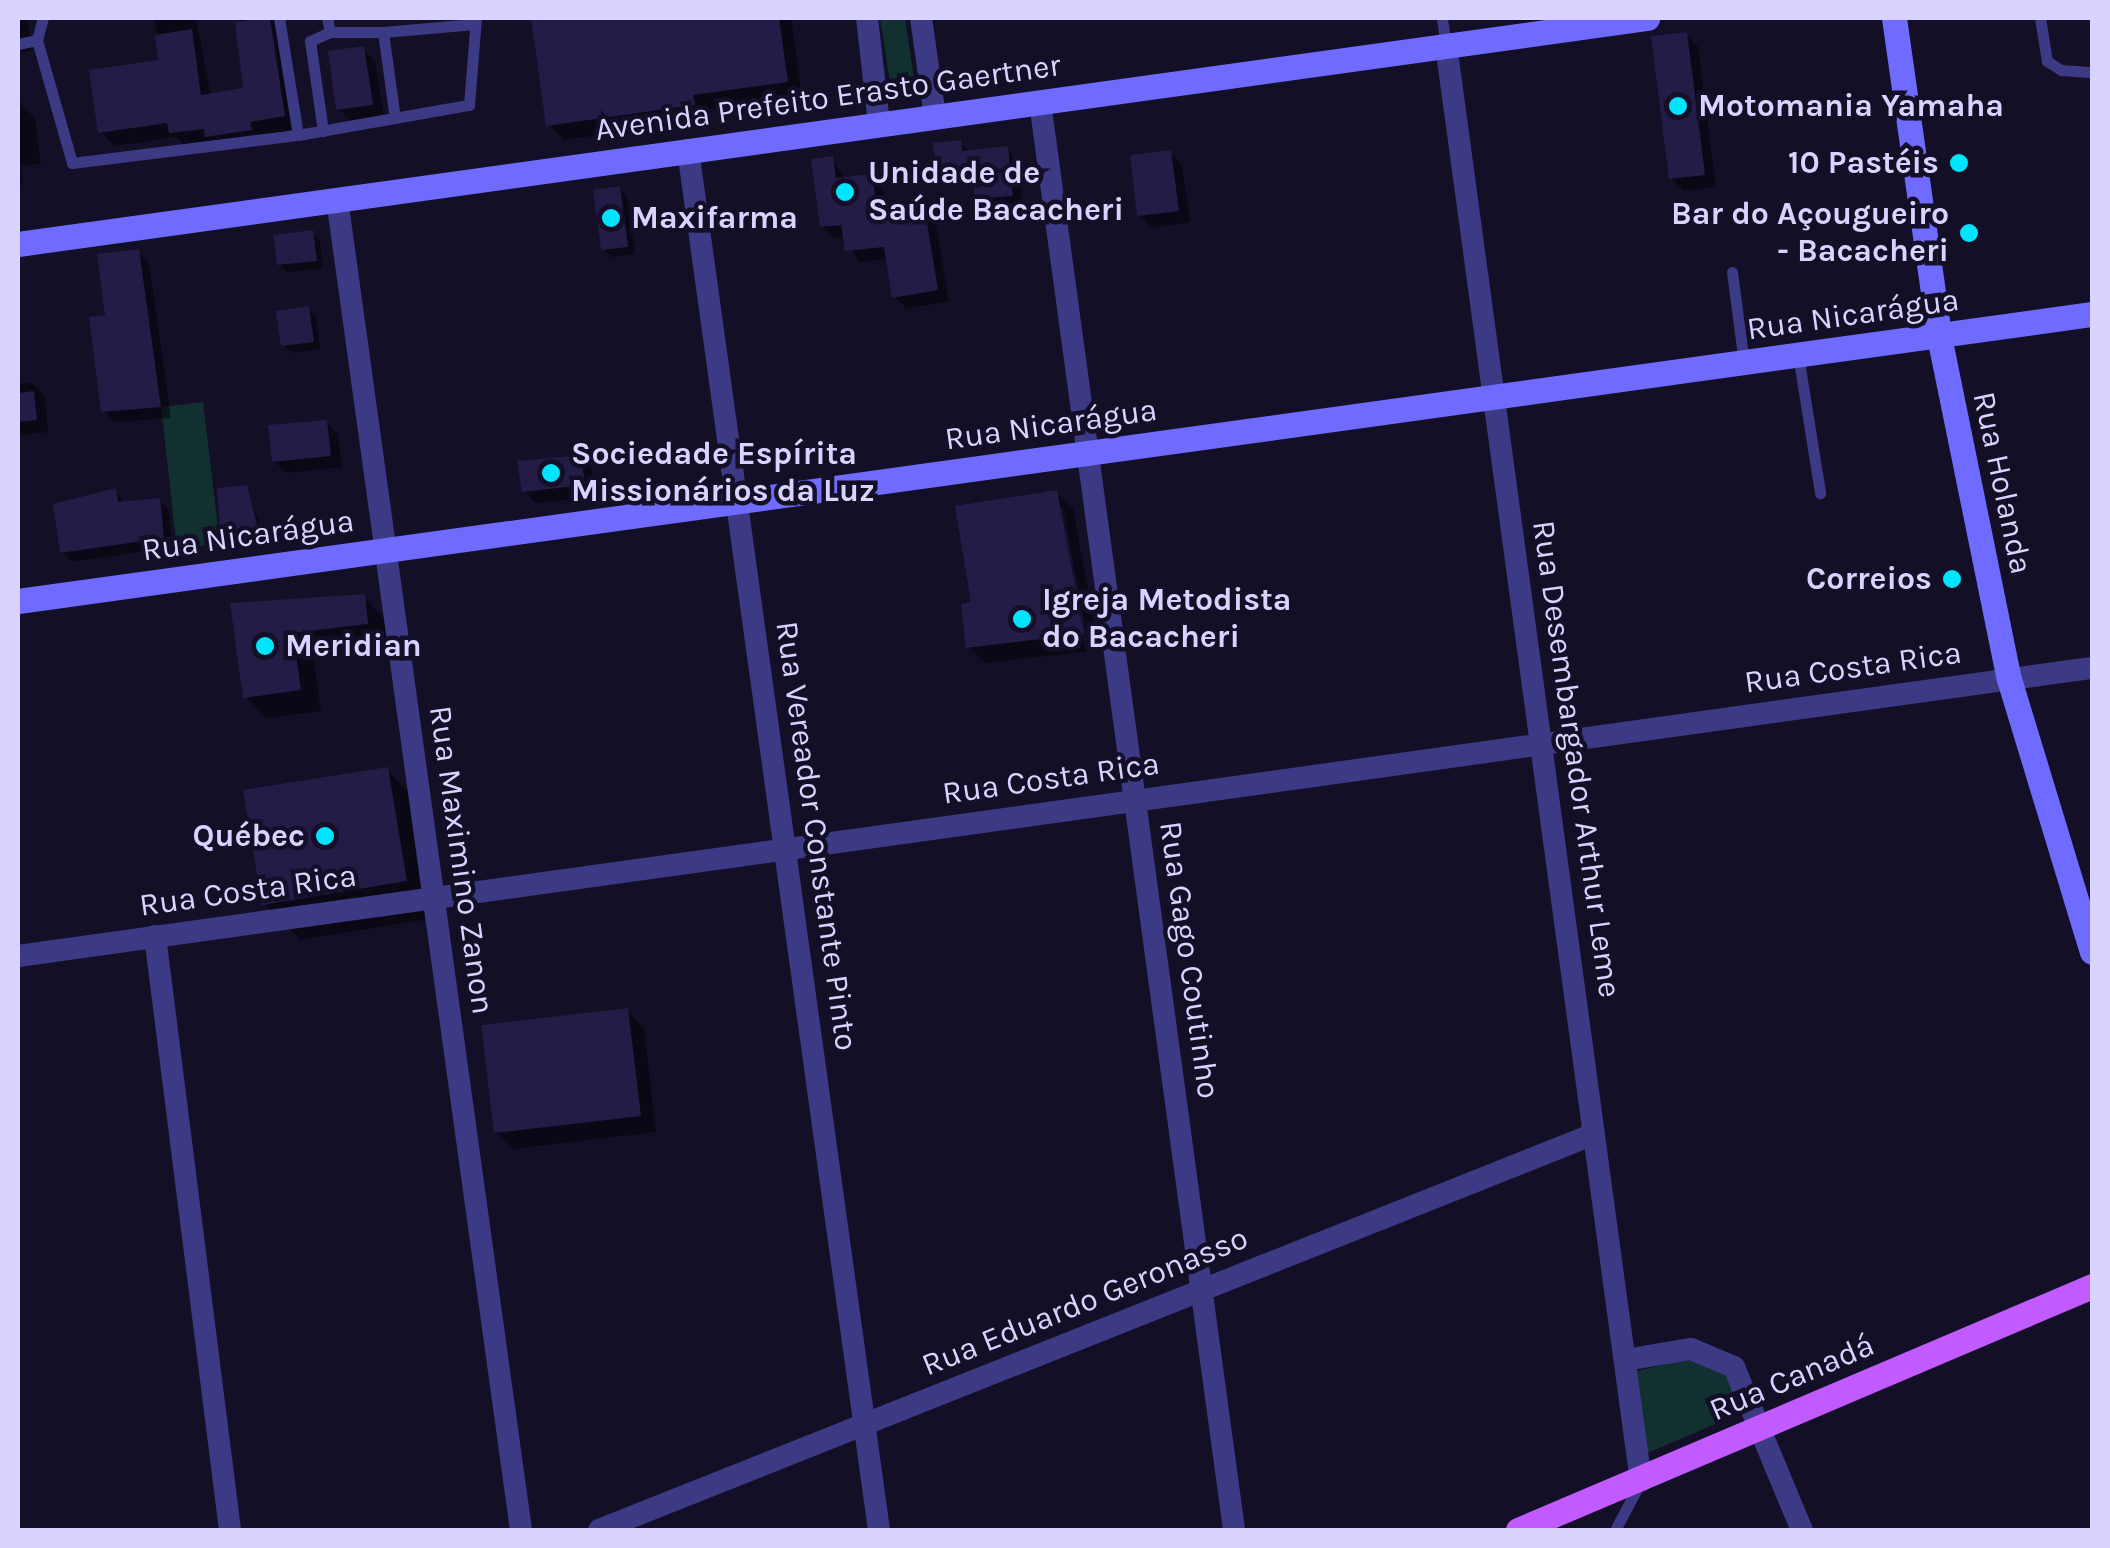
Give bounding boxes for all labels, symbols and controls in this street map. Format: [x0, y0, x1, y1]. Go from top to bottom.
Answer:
street label: Avenida Prefeito Erasto Gaertner [593, 46, 1063, 150]
place label: Motomania Yamaha [1698, 87, 2004, 125]
marker: Motomania Yamaha [1667, 95, 1689, 117]
place label: 10 Pastéis [1788, 144, 1939, 182]
marker: 10 Pastéis [1948, 152, 1970, 174]
place label: Unidade de Saúde Bacacheri [868, 155, 1124, 230]
marker: Unidade de Saúde Bacacheri [832, 179, 858, 205]
place label: Bar do Açougueiro - Bacacheri [1671, 196, 1949, 271]
place label: Maxifarma [631, 199, 798, 237]
marker: Maxifarma [600, 207, 622, 229]
marker: Bar do Açougueiro - Bacacheri [1958, 222, 1980, 244]
street label: Rua Nicarágua [1744, 281, 1962, 349]
street label: Rua Holanda [1964, 388, 2040, 578]
street label: Rua Nicarágua [942, 391, 1160, 459]
place label: Sociedade Espírita Missionários da Luz [571, 436, 875, 511]
marker: Sociedade Espírita Missionários da Luz [540, 462, 562, 484]
street label: Rua Nicarágua [139, 502, 357, 570]
street label: Rua Desembargador Arthur Leme [1523, 518, 1629, 1000]
place label: Correios [1806, 560, 1932, 598]
marker: Correios [1941, 568, 1963, 590]
place label: Igreja Metodista do Bacacheri [1042, 582, 1291, 657]
marker: Igreja Metodista do Bacacheri [1011, 608, 1033, 630]
street label: Rua Vereador Constante Pinto [767, 619, 865, 1053]
place label: Meridian [285, 627, 422, 665]
street label: Rua Costa Rica [1742, 634, 1964, 702]
marker: Meridian [254, 635, 276, 657]
street label: Rua Maximino Zanon [420, 703, 502, 1017]
street label: Rua Costa Rica [940, 745, 1162, 813]
place label: Québec [192, 817, 305, 855]
street label: Rua Gago Coutinho [1151, 819, 1227, 1101]
marker: Québec [314, 825, 336, 847]
street label: Rua Costa Rica [137, 857, 359, 925]
street label: Rua Eduardo Geronasso [917, 1219, 1253, 1385]
street label: Rua Canadá [1704, 1326, 1880, 1430]

